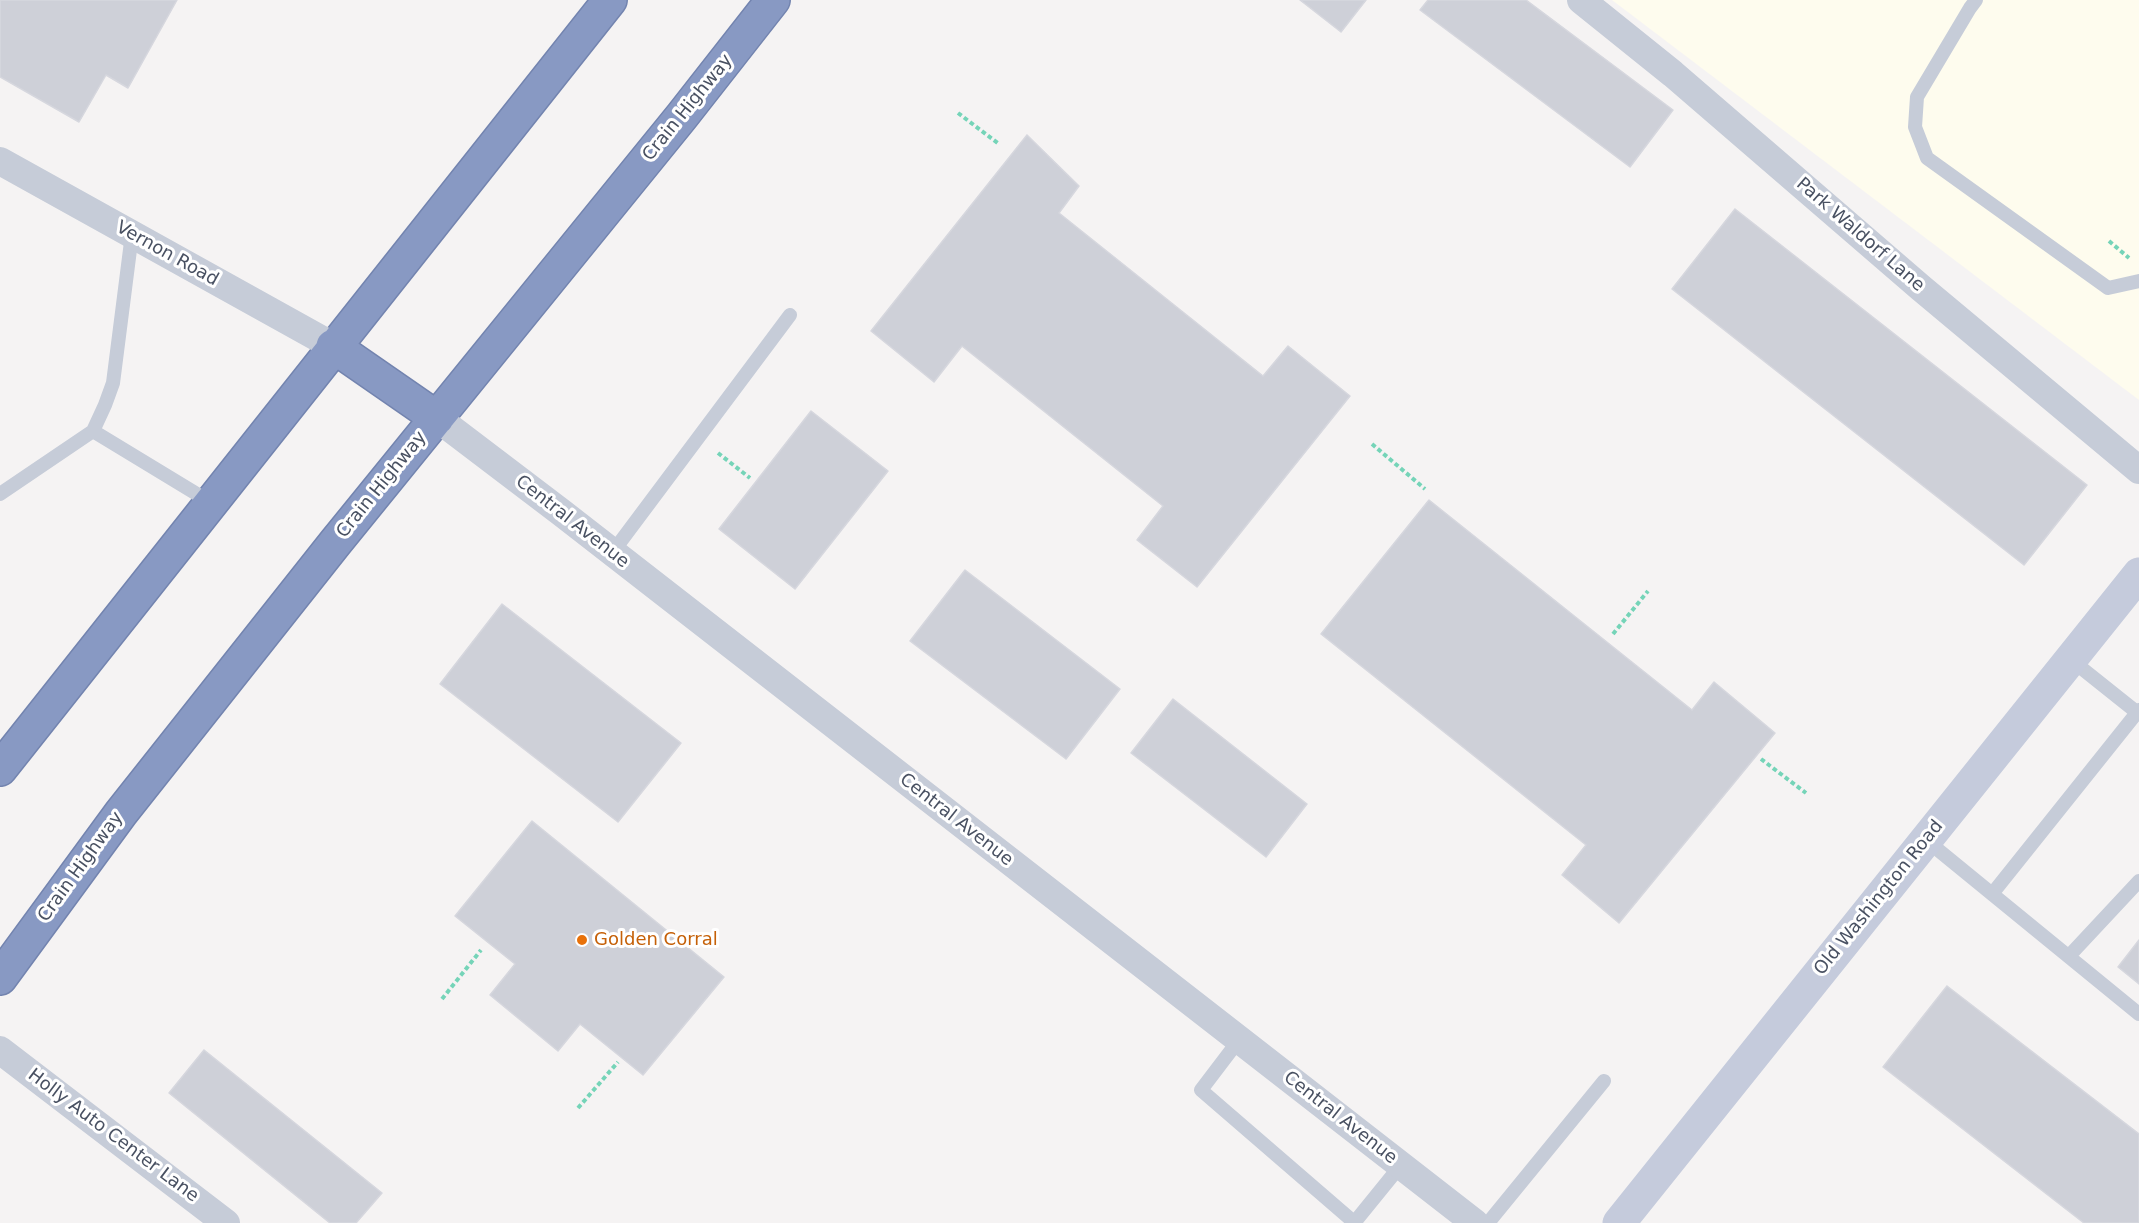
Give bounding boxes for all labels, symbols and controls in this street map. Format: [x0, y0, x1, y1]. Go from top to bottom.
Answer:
street label: Crain Highway [638, 50, 738, 166]
street label: Park Waldorf Lane [1792, 173, 1928, 297]
street label: Vernon Road [112, 217, 222, 291]
street label: Crain Highway [332, 427, 432, 543]
street label: Central Avenue [511, 471, 633, 573]
street label: Central Avenue [895, 769, 1017, 871]
street label: Crain Highway [34, 808, 128, 926]
street label: Old Washington Road [1810, 816, 1948, 980]
place label: Golden Corral [594, 929, 718, 951]
marker: Golden Corral [575, 933, 589, 947]
street label: Holly Auto Center Lane [23, 1065, 203, 1207]
street label: Central Avenue [1279, 1067, 1401, 1169]

